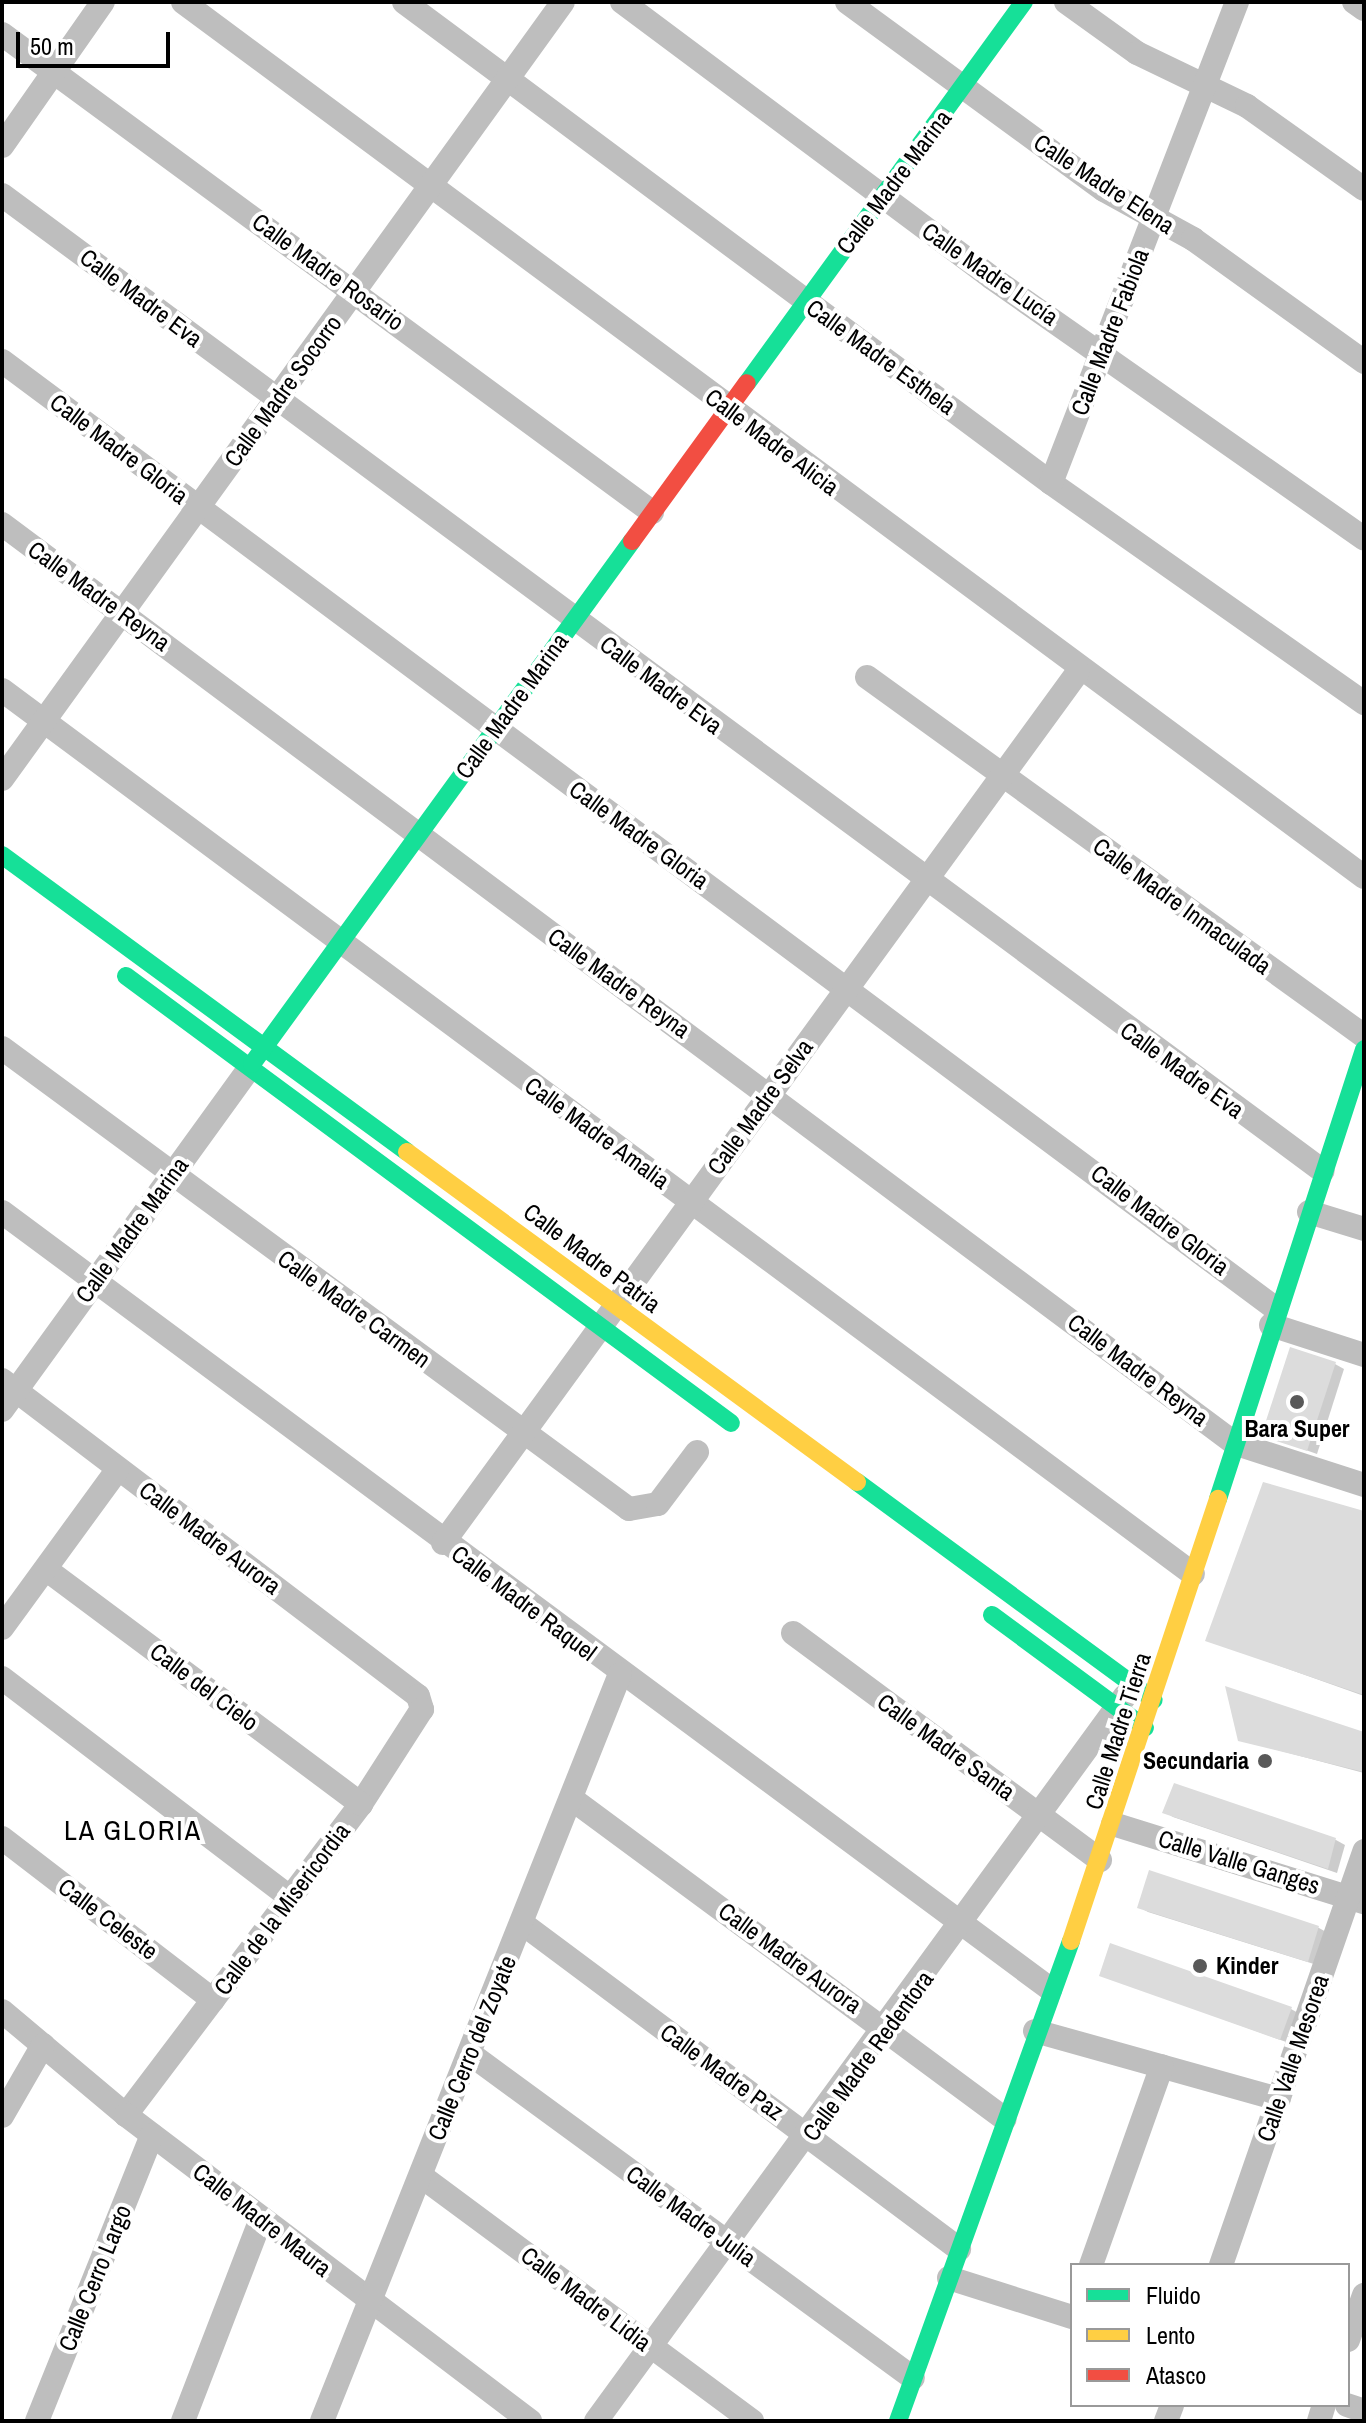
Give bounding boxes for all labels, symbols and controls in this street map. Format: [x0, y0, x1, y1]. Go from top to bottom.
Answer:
scale bar [20, 16, 174, 66]
text: 50 m [30, 30, 74, 62]
street label: Calle Madre Marina [831, 104, 957, 260]
street label: Calle Madre Elena [1028, 128, 1180, 240]
street label: Calle Madre Rosario [247, 207, 409, 337]
street label: Calle Madre Lucía [916, 216, 1064, 332]
street label: Calle Madre Eva [74, 243, 208, 353]
street label: Calle Madre Fabiola [1065, 245, 1155, 419]
street label: Calle Madre Esthela [801, 293, 961, 421]
street label: Calle Madre Socorro [218, 310, 348, 472]
street label: Calle Madre Alicia [699, 382, 845, 502]
street label: Calle Madre Gloria [44, 388, 194, 510]
street label: Calle Madre Reyna [22, 535, 176, 657]
street label: Calle Madre Marina [450, 628, 574, 784]
street label: Calle Madre Eva [594, 630, 728, 740]
street label: Calle Madre Gloria [564, 775, 714, 895]
street label: Calle Madre Inmaculada [1087, 832, 1277, 980]
street label: Calle Madre Reyna [542, 922, 696, 1044]
street label: Calle Madre Eva [1115, 1016, 1249, 1124]
street label: Calle Madre Selva [701, 1034, 819, 1180]
street label: Calle Madre Amalia [519, 1071, 675, 1195]
street label: Calle Madre Marina [70, 1152, 194, 1308]
street label: Calle Madre Gloria [1085, 1159, 1235, 1281]
street label: Calle Madre Patria [518, 1197, 666, 1319]
street label: Calle Madre Carmen [272, 1244, 436, 1374]
street label: Calle Madre Reyna [1062, 1308, 1214, 1432]
marker: Bara Super [1288, 1393, 1306, 1411]
place label: Bara Super [1245, 1415, 1349, 1443]
street label: Calle Madre Aurora [133, 1475, 287, 1601]
street label: Calle Madre Raquel [446, 1539, 602, 1667]
street label: Calle del Cielo [144, 1637, 264, 1737]
street label: Calle Madre Tierra [1079, 1649, 1157, 1813]
street label: Calle Madre Santa [872, 1687, 1020, 1807]
place label: Secundaria [1143, 1747, 1249, 1775]
marker: Secundaria [1256, 1752, 1274, 1770]
district label: LA GLORIA [63, 1813, 203, 1847]
street label: Calle de la Misericordia [208, 1817, 356, 2001]
street label: Calle Valle Ganges [1155, 1824, 1323, 1900]
street label: Calle Celeste [53, 1872, 163, 1966]
street label: Calle Madre Aurora [713, 1896, 867, 2020]
street label: Calle Cerro del Zoyate [422, 1951, 522, 2145]
place label: Kinder [1216, 1952, 1278, 1980]
marker: Kinder [1191, 1957, 1209, 1975]
street label: Calle Madre Redentora [797, 1965, 939, 2147]
street label: Calle Valle Mesorea [1251, 1971, 1335, 2145]
street label: Calle Madre Paz [655, 2018, 789, 2126]
street label: Calle Madre Maura [187, 2157, 337, 2283]
street label: Calle Madre Julia [621, 2159, 761, 2273]
street label: Calle Cerro Largo [53, 2201, 137, 2355]
street label: Calle Madre Lidia [515, 2241, 657, 2357]
legend [1070, 2263, 1350, 2407]
text: Fluido [1146, 2279, 1201, 2311]
text: Lento [1146, 2319, 1195, 2351]
text: Atasco [1146, 2359, 1206, 2391]

